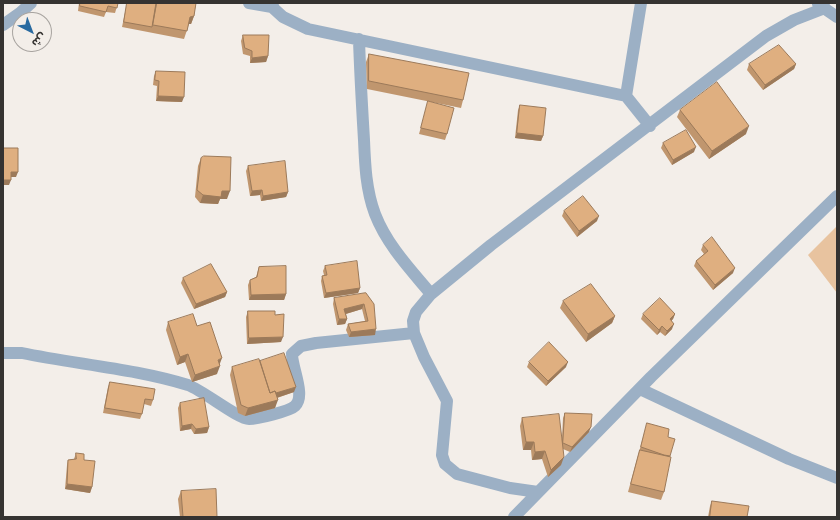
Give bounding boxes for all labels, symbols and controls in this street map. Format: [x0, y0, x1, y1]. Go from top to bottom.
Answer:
north arrow [12, 12, 52, 52]
text: ش [29, 30, 50, 50]

